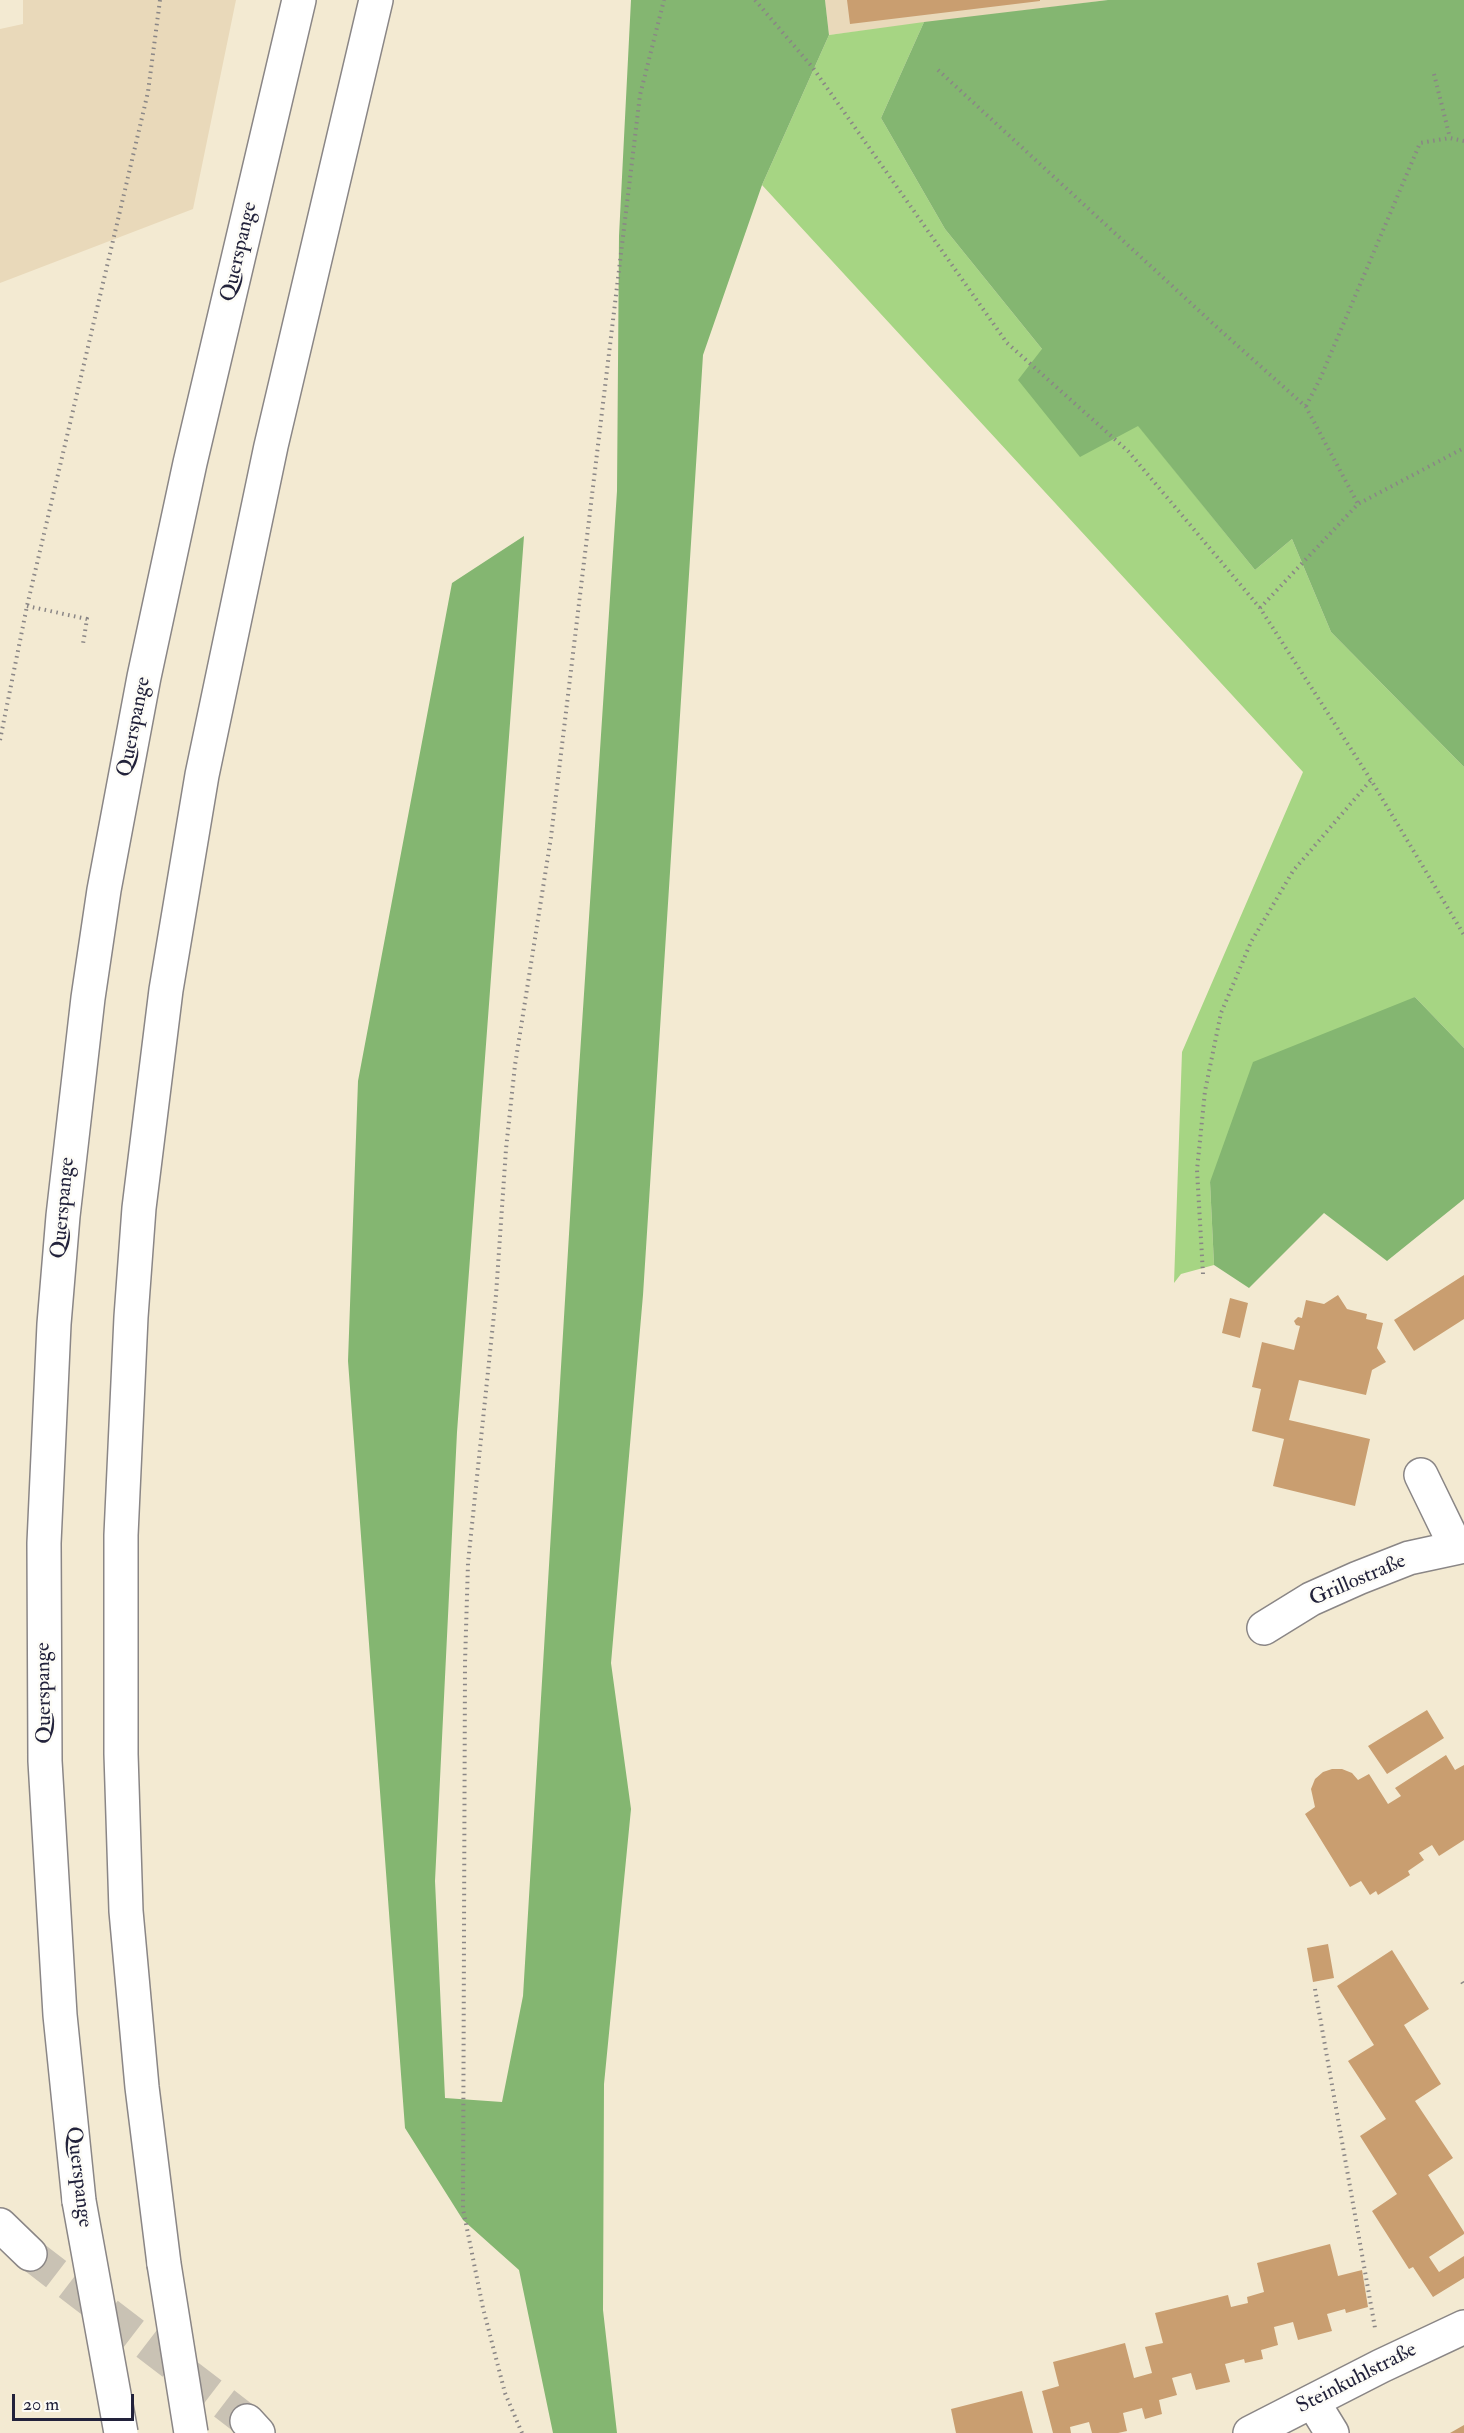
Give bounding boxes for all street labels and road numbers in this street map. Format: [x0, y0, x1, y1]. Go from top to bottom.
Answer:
street label: Querspange [216, 200, 264, 304]
street label: Querspange [113, 675, 157, 779]
street label: Querspange [47, 1156, 81, 1260]
street label: Grillostraße [1306, 1549, 1410, 1613]
street label: Querspange [32, 1642, 58, 1744]
street label: Querspange [59, 2125, 97, 2229]
street label: Steinkuhlstraße [1293, 2338, 1421, 2420]

